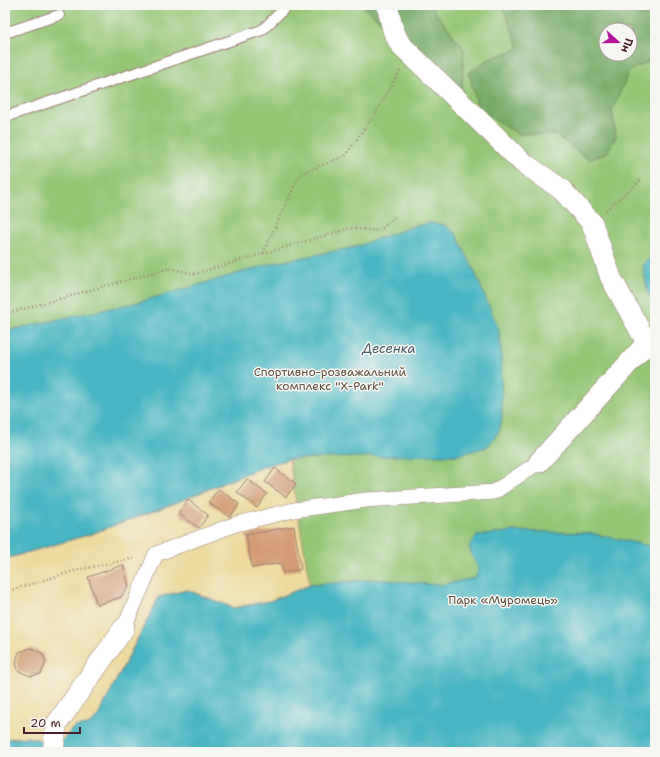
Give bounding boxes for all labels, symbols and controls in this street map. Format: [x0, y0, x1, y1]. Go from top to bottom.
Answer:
north arrow [598, 22, 638, 62]
text: Пн [617, 36, 636, 55]
water label: Десенка [361, 340, 416, 357]
park label: Спортивно-розважальний комплекс "Х-Park" [254, 364, 407, 394]
park label: Парк «Муромець» [448, 592, 558, 608]
scale bar [24, 709, 80, 735]
text: 20 m [30, 715, 61, 731]

